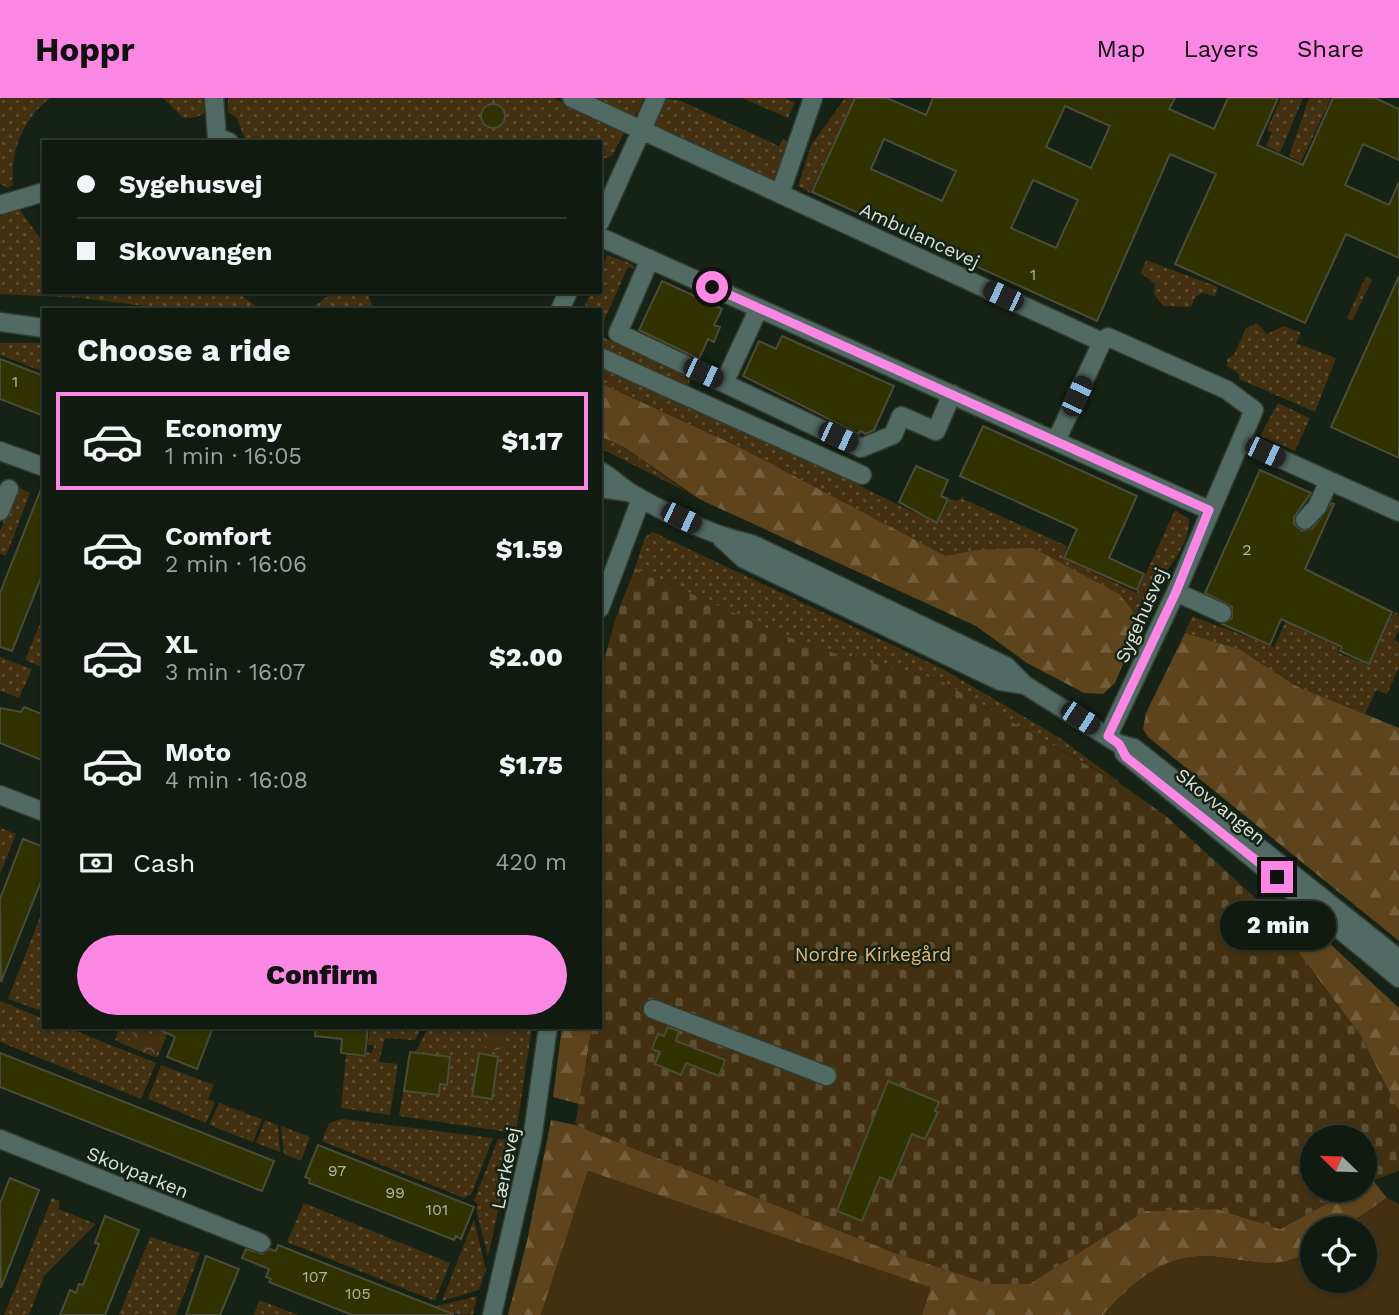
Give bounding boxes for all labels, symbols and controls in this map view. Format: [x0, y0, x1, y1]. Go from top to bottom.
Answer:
text: Hoppr [35, 30, 135, 69]
text: Map [1097, 35, 1145, 63]
text: Layers [1183, 35, 1259, 63]
text: Share [1297, 35, 1364, 63]
text: Sygehusvej [119, 169, 262, 199]
street label: Ambulancevej [856, 198, 983, 273]
text: Skovvangen [119, 236, 272, 266]
house number: 1 [1030, 265, 1036, 284]
route start [696, 271, 728, 303]
car [980, 278, 1027, 314]
text: Choose a ride [77, 331, 291, 369]
car [680, 355, 727, 391]
house number: 1 [12, 372, 18, 391]
car [1059, 373, 1096, 419]
icon: car [81, 410, 144, 473]
text: Economy [165, 413, 282, 443]
car [815, 419, 862, 455]
text: $1.17 [501, 426, 563, 456]
car [1242, 434, 1289, 470]
text: 1 min · 16:05 [165, 443, 302, 470]
car [658, 499, 705, 537]
icon: car [81, 518, 144, 581]
text: Comfort [165, 521, 271, 551]
text: $1.59 [496, 534, 563, 564]
house number: 2 [1242, 540, 1252, 559]
text: 2 min · 16:06 [165, 551, 307, 578]
street label: Sygehusvej [1110, 564, 1173, 666]
icon: car [81, 626, 144, 689]
text: XL [165, 629, 198, 659]
text: $2.00 [489, 642, 563, 672]
text: 3 min · 16:07 [165, 659, 305, 686]
car [1057, 698, 1104, 738]
icon: car [81, 734, 144, 797]
text: Moto [165, 737, 231, 767]
text: $1.75 [499, 750, 563, 780]
street label: Skovvangen [1171, 763, 1270, 850]
text: 4 min · 16:08 [165, 767, 308, 794]
icon: cash [77, 844, 115, 882]
text: Cash [133, 848, 195, 878]
text: 420 m [495, 849, 567, 876]
route end [1261, 861, 1293, 893]
callout: 2 min [1219, 902, 1335, 950]
text: 2 min [1247, 912, 1309, 939]
button: Confirm [77, 935, 567, 1015]
park label: Nordre Kirkegård [795, 943, 951, 966]
street label: Lærkevej [486, 1125, 525, 1211]
north arrow [1300, 1125, 1377, 1202]
map controls [1300, 1125, 1377, 1293]
street label: Skovparken [84, 1142, 192, 1203]
house number: 97 [328, 1161, 346, 1180]
house number: 99 [385, 1183, 405, 1202]
house number: 101 [426, 1200, 448, 1219]
button: locate [1300, 1216, 1377, 1293]
house number: 107 [303, 1267, 327, 1286]
house number: 105 [345, 1284, 371, 1303]

